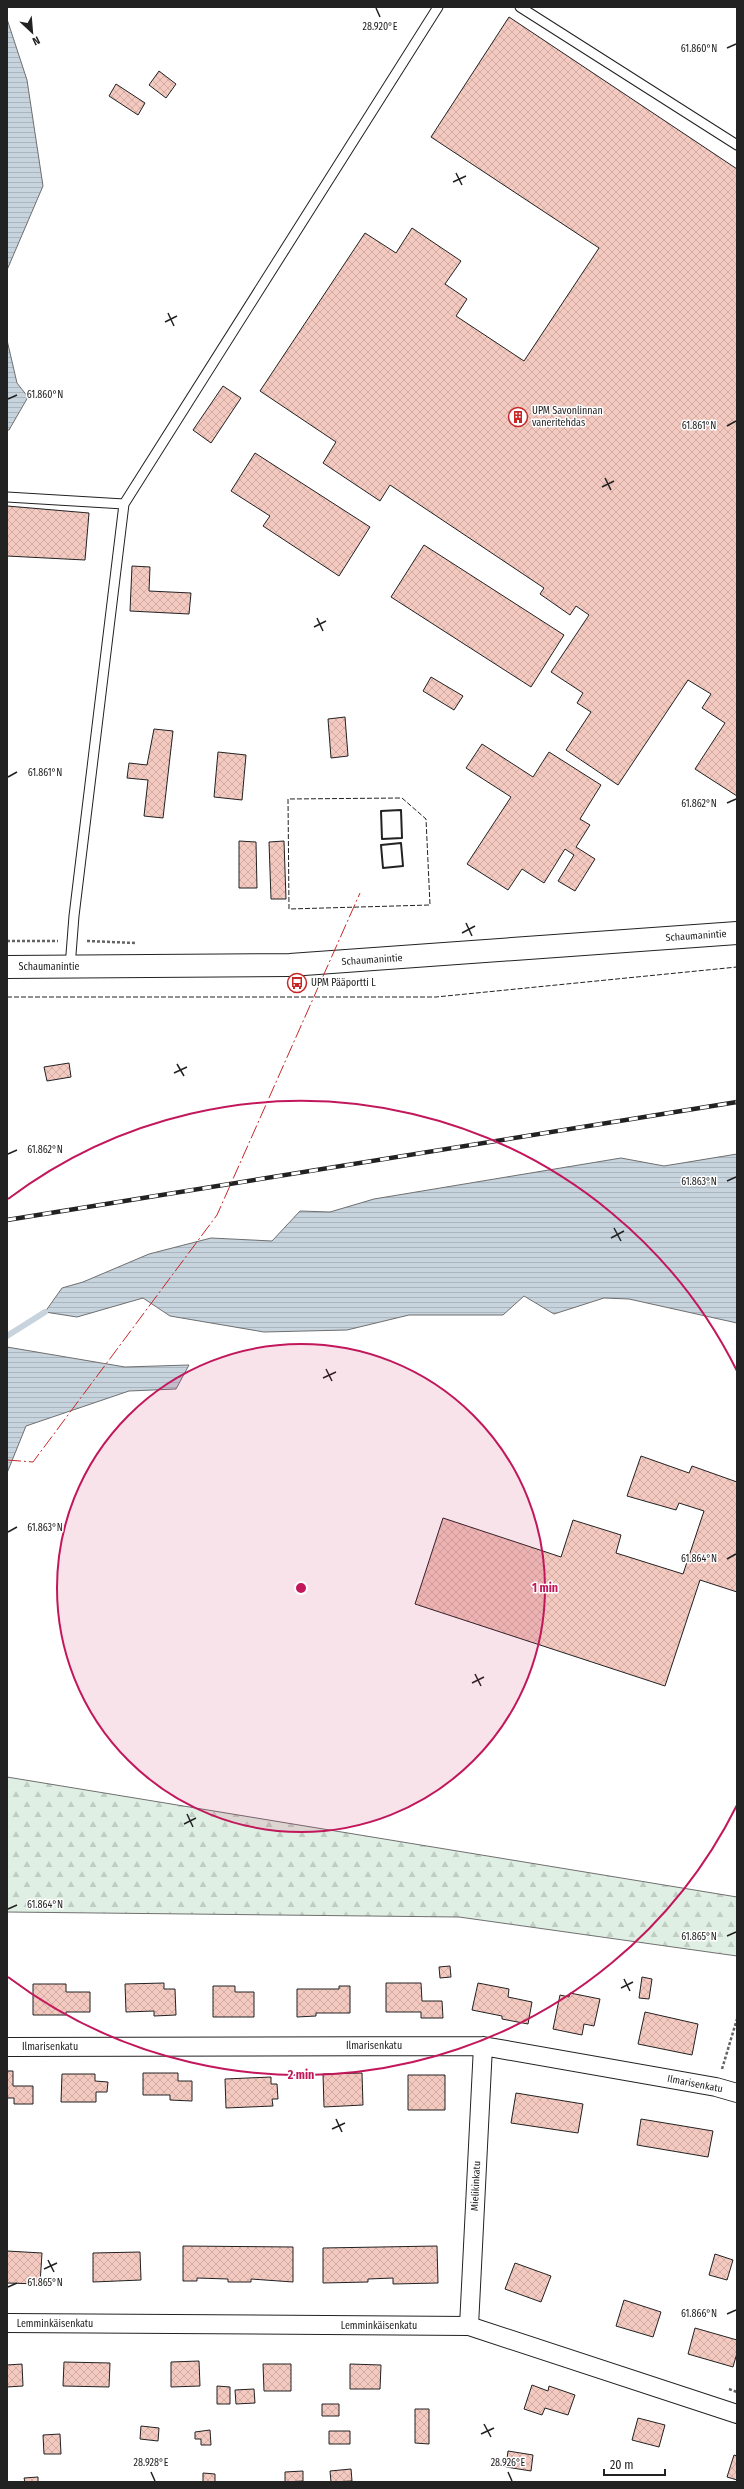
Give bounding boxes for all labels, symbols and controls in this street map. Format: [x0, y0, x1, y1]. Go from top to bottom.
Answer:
north arrow [12, 12, 52, 52]
text: 28.920°E [363, 21, 398, 33]
text: N [30, 33, 42, 48]
text: 61.860°N [681, 43, 717, 55]
text: 61.860°N [27, 389, 63, 401]
place label: UPM Savonlinnan vaneritehdas [532, 405, 603, 429]
building icon: UPM Savonlinnan vaneritehdas [507, 406, 529, 428]
text: 61.861°N [682, 420, 716, 432]
text: 61.861°N [28, 767, 62, 779]
text: 61.862°N [681, 798, 717, 810]
street label: Schaumanintie [665, 928, 727, 944]
street label: Schaumanintie [341, 952, 403, 968]
street label: Schaumanintie [18, 961, 80, 973]
bus stop icon: UPM Pääportti L [286, 972, 308, 994]
place label: UPM Pääportti L [311, 977, 376, 989]
text: 61.862°N [27, 1144, 63, 1156]
text: 61.863°N [681, 1176, 717, 1188]
text: 61.863°N [27, 1522, 63, 1534]
text: 61.864°N [681, 1553, 717, 1565]
centre of rings [294, 1581, 308, 1595]
text: 1 min [532, 1581, 558, 1595]
text: 61.864°N [27, 1899, 63, 1911]
text: 61.865°N [681, 1931, 717, 1943]
street label: Ilmarisenkatu [346, 2040, 402, 2052]
street label: Ilmarisenkatu [22, 2041, 78, 2053]
text: 2 min [287, 2068, 314, 2082]
street label: Ilmarisenkatu [666, 2073, 724, 2095]
street label: Mielikinkatu [469, 2161, 483, 2211]
text: 61.865°N [27, 2277, 63, 2289]
text: 61.866°N [681, 2308, 717, 2320]
street label: Lemminkäisenkatu [17, 2318, 93, 2330]
street label: Lemminkäisenkatu [341, 2320, 417, 2332]
scale bar [604, 2451, 665, 2477]
text: 28.928°E [134, 2457, 169, 2469]
text: 28.926°E [491, 2457, 526, 2469]
text: 20 m [610, 2458, 634, 2472]

